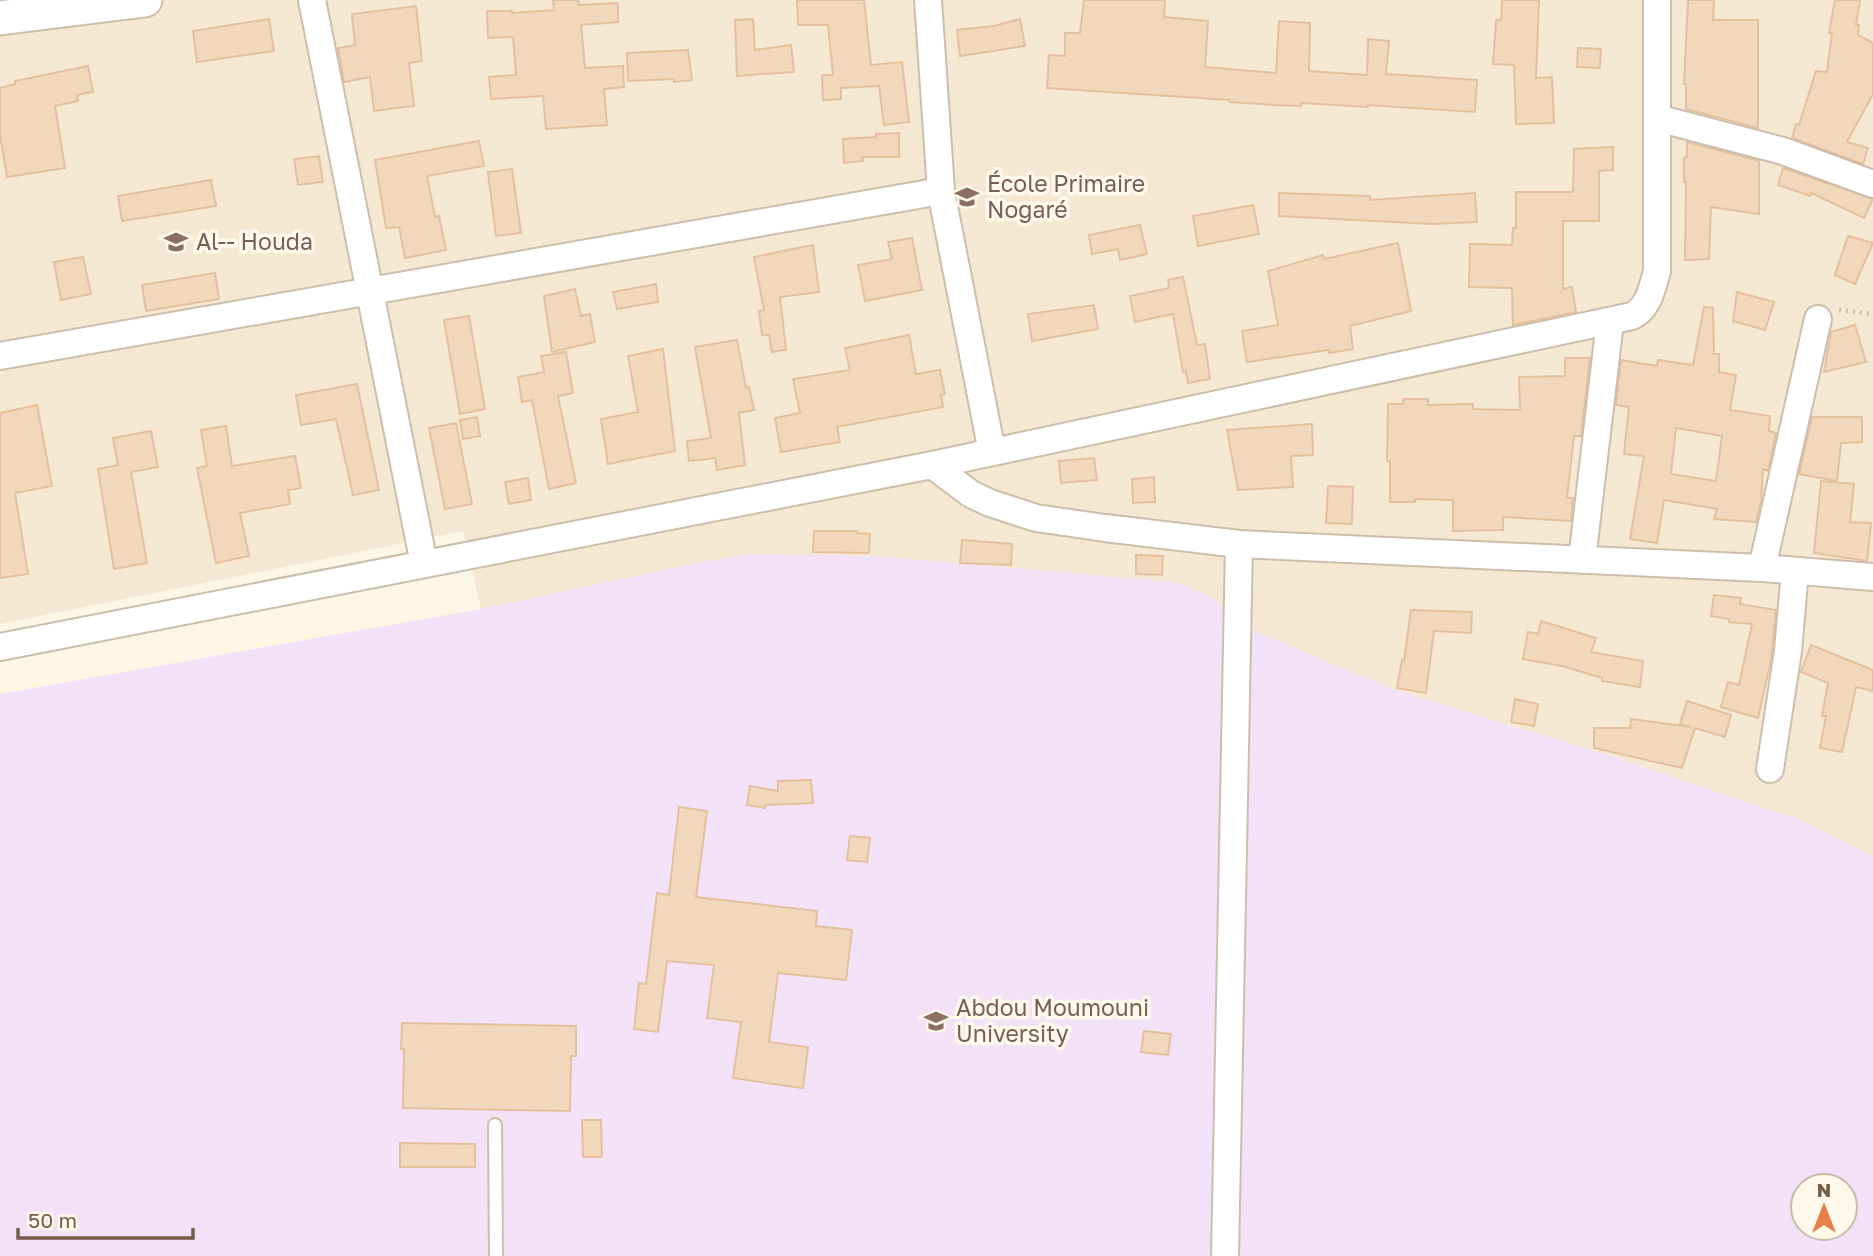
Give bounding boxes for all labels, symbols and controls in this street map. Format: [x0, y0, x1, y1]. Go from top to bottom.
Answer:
place label: École Primaire Nogaré [987, 169, 1145, 223]
school or university icon: École Primaire Nogaré [953, 183, 981, 211]
place label: Al-- Houda [196, 227, 313, 255]
school or university icon: Al-- Houda [162, 228, 190, 256]
place label: Abdou Moumouni University [956, 993, 1149, 1047]
school or university icon: Abdou Moumouni University [922, 1007, 950, 1035]
north arrow [1789, 1172, 1859, 1242]
text: N [1817, 1178, 1831, 1201]
scale bar [18, 1196, 192, 1240]
text: 50 m [28, 1207, 77, 1233]

